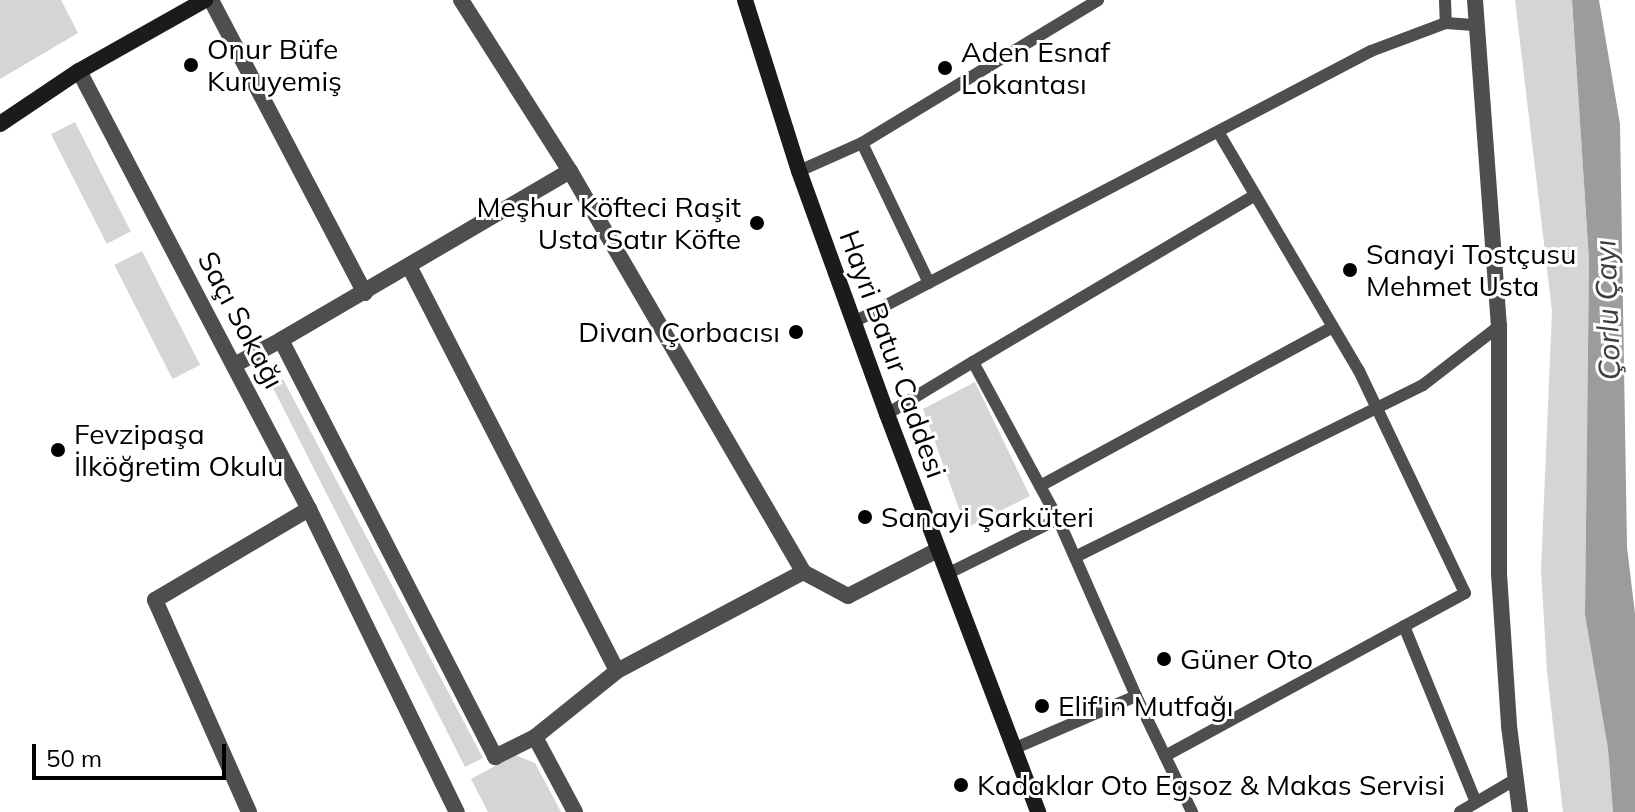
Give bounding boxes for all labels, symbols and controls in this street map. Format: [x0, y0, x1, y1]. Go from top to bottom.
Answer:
place label: Onur Büfe Kuruyemiş [207, 32, 342, 98]
place label: Aden Esnaf Lokantası [961, 35, 1110, 101]
marker: Onur Büfe Kuruyemiş [182, 56, 200, 74]
marker: Aden Esnaf Lokantası [936, 59, 954, 77]
place label: Meşhur Köfteci Raşit Usta Satır Köfte [477, 190, 741, 256]
marker: Meşhur Köfteci Raşit Usta Satır Köfte [748, 214, 766, 232]
street label: Hayri Batur Caddesi [833, 226, 953, 482]
place label: Sanayi Tostçusu Mehmet Usta [1366, 237, 1576, 303]
water label: Çorlu Çayı [1587, 239, 1627, 381]
street label: Saçı Sokağı [191, 246, 291, 394]
marker: Sanayi Tostçusu Mehmet Usta [1341, 261, 1359, 279]
place label: Divan Çorbacısı [578, 315, 780, 349]
marker: Divan Çorbacısı [787, 323, 805, 341]
place label: Fevzipaşa İlköğretim Okulu [74, 417, 283, 483]
marker: Fevzipaşa İlköğretim Okulu [49, 441, 67, 459]
place label: Sanayi Şarküteri [881, 500, 1094, 534]
marker: Sanayi Şarküteri [856, 508, 874, 526]
place label: Güner Oto [1180, 642, 1313, 676]
marker: Güner Oto [1155, 650, 1173, 668]
place label: Elif'in Mutfağı [1058, 689, 1234, 723]
marker: Elif'in Mutfağı [1033, 697, 1051, 715]
scale bar [36, 728, 230, 778]
text: 50 m [46, 743, 102, 773]
place label: Kadaklar Oto Egsoz & Makas Servisi [977, 768, 1445, 802]
marker: Kadaklar Oto Egsoz & Makas Servisi [952, 776, 970, 794]

